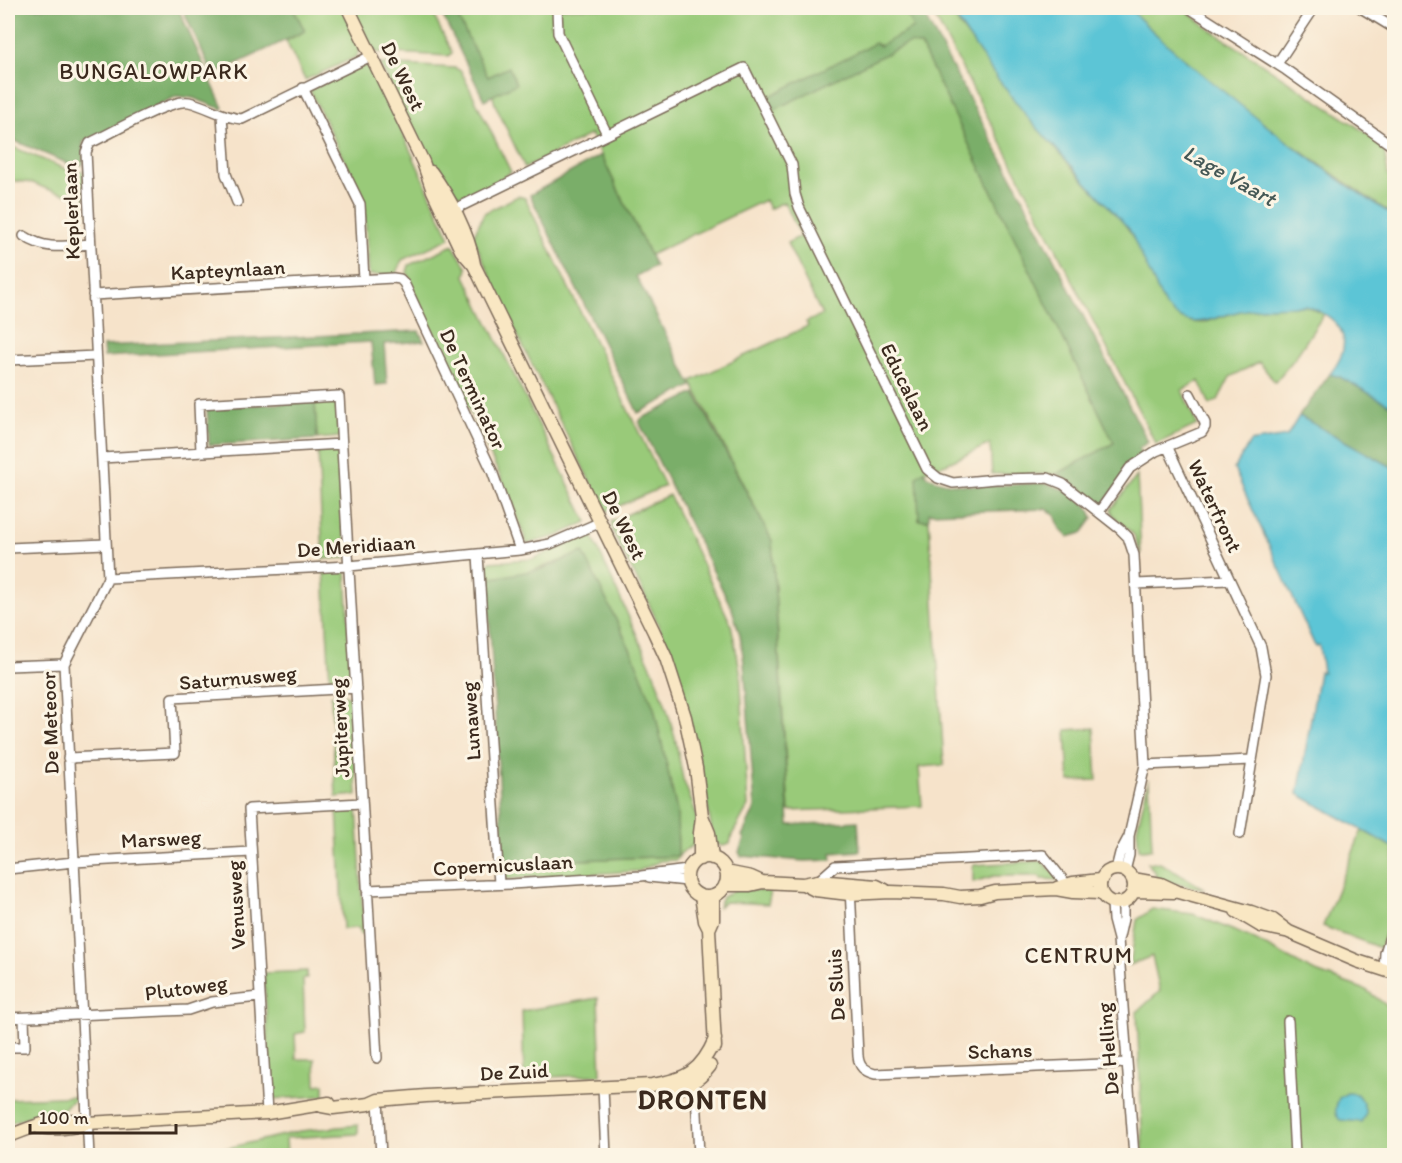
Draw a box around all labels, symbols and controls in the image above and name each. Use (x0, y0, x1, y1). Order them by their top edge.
street label: De West (376, 37, 431, 115)
district label: BUNGALOWPARK (59, 58, 249, 85)
water label: Lage Vaart (1179, 139, 1282, 213)
street label: Keplerlaan (56, 162, 85, 260)
street label: Kapteynlaan (170, 254, 286, 285)
street label: De Terminator (435, 325, 512, 453)
street label: Educalaan (876, 339, 939, 435)
street label: Waterfront (1183, 455, 1248, 556)
street label: De West (597, 486, 652, 564)
street label: De Meridiaan (296, 529, 416, 562)
street label: Saturnusweg (178, 660, 298, 695)
street label: De Meteoor (35, 671, 64, 775)
street label: Jupiterweg (324, 677, 355, 778)
street label: Lunaweg (455, 680, 486, 762)
street label: Marsweg (120, 824, 202, 853)
street label: Copernicuslaan (432, 848, 574, 881)
street label: Venusweg (221, 860, 250, 950)
district label: CENTRUM (1024, 942, 1134, 969)
street label: De Sluis (821, 948, 850, 1022)
street label: Plutoweg (143, 969, 229, 1006)
street label: De Helling (1091, 1001, 1124, 1096)
street label: Schans (967, 1037, 1033, 1064)
street label: De Zuid (479, 1057, 549, 1086)
district label: DRONTEN (638, 1083, 768, 1116)
scale bar (30, 1097, 176, 1135)
text: 100 m (39, 1107, 89, 1129)

